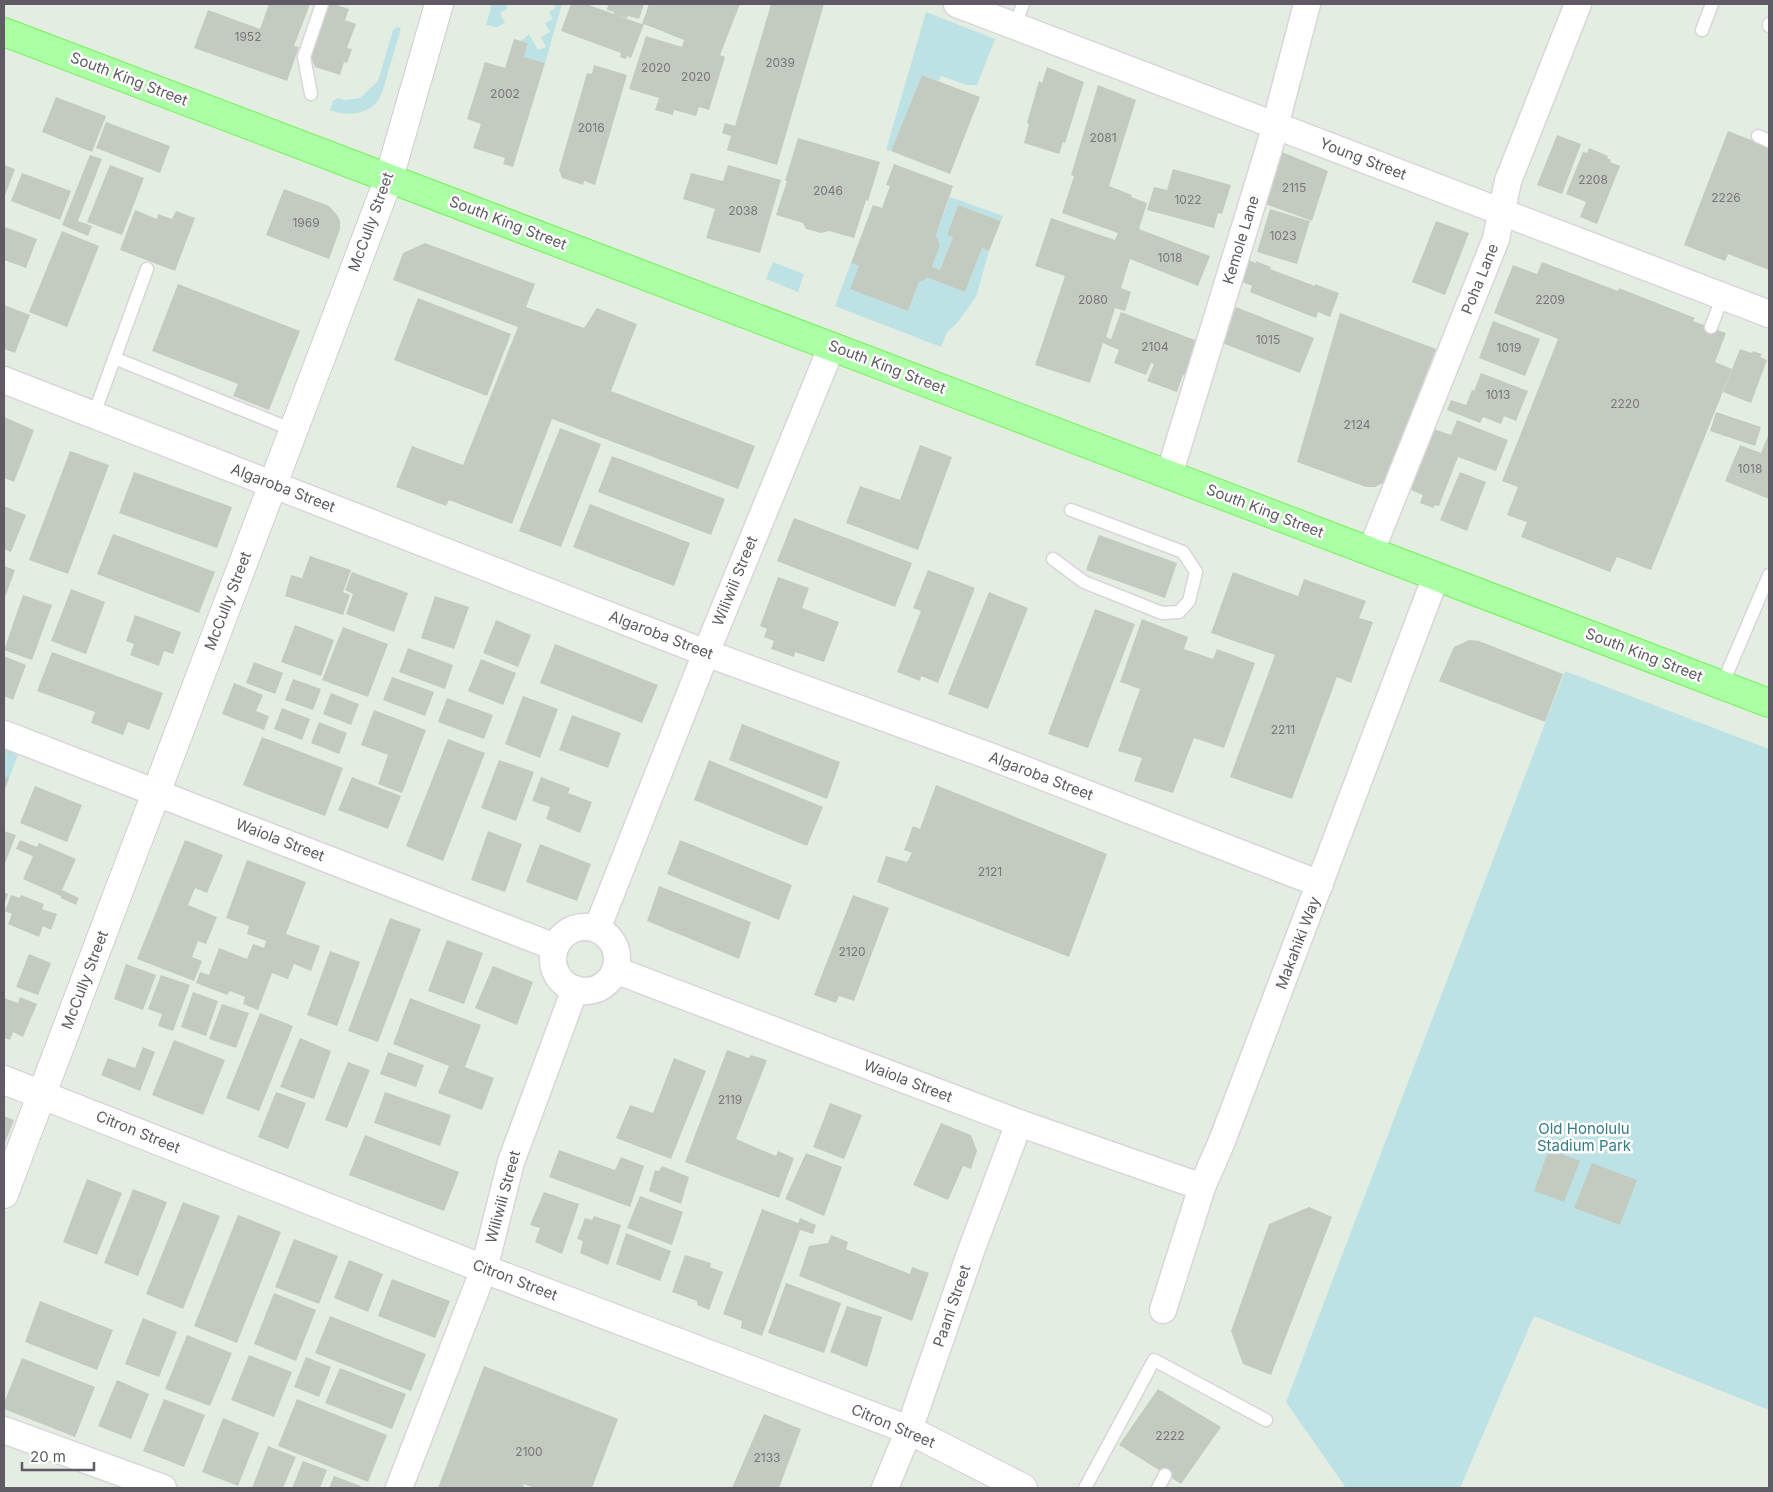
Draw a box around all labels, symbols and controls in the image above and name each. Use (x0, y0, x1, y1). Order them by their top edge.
house number: 1952 (235, 29, 261, 44)
street label: South King Street (68, 47, 191, 110)
house number: 2039 (765, 55, 795, 70)
house number: 2020 (641, 60, 671, 75)
house number: 2020 (681, 69, 711, 84)
house number: 2002 (490, 86, 520, 101)
house number: 2016 (577, 120, 605, 135)
house number: 2081 (1089, 130, 1117, 145)
street label: Young Street (1317, 133, 1409, 184)
street label: McCully Street (344, 170, 397, 274)
house number: 2208 (1578, 172, 1608, 187)
house number: 2115 (1282, 180, 1306, 195)
house number: 2046 (813, 183, 843, 198)
house number: 2226 (1711, 190, 1741, 205)
street label: South King Street (447, 191, 570, 254)
house number: 1022 (1174, 192, 1202, 207)
street label: Kemole Lane (1218, 193, 1263, 286)
house number: 2038 (728, 203, 758, 218)
house number: 1969 (292, 215, 320, 230)
house number: 1023 (1269, 228, 1297, 243)
street label: Poha Lane (1457, 241, 1502, 317)
house number: 1018 (1158, 250, 1182, 265)
house number: 2080 (1078, 292, 1108, 307)
house number: 2209 (1535, 292, 1565, 307)
house number: 1015 (1256, 332, 1280, 347)
street label: South King Street (826, 335, 949, 398)
house number: 2104 (1141, 339, 1169, 354)
house number: 1019 (1497, 340, 1521, 355)
house number: 1013 (1486, 387, 1510, 402)
house number: 2220 (1610, 396, 1640, 411)
house number: 2124 (1343, 417, 1371, 432)
street label: Algaroba Street (228, 459, 338, 516)
house number: 1018 (1738, 461, 1762, 476)
street label: South King Street (1204, 479, 1327, 542)
street label: Wiliwili Street (708, 533, 761, 629)
street label: McCully Street (200, 549, 255, 653)
street label: Algaroba Street (606, 606, 716, 663)
street label: South King Street (1583, 623, 1706, 686)
house number: 2211 (1271, 722, 1295, 737)
street label: Algaroba Street (986, 747, 1096, 804)
street label: Waiola Street (233, 814, 327, 865)
house number: 2121 (978, 864, 1002, 879)
street label: Makahiki Way (1271, 893, 1324, 992)
street label: McCully Street (57, 928, 112, 1032)
house number: 2120 (838, 944, 866, 959)
street label: Waiola Street (861, 1055, 955, 1106)
house number: 2119 (718, 1092, 742, 1107)
street label: Citron Street (93, 1106, 183, 1157)
park label: Old Honolulu Stadium Park (1537, 1119, 1632, 1155)
street label: Wiliwili Street (481, 1148, 524, 1245)
street label: Citron Street (470, 1255, 560, 1304)
street label: Paani Street (929, 1262, 974, 1349)
street label: Citron Street (848, 1399, 938, 1452)
house number: 2222 (1155, 1428, 1185, 1443)
scale bar (22, 1440, 95, 1472)
house number: 2100 (515, 1444, 543, 1459)
text: 20 m (30, 1447, 66, 1466)
house number: 2133 (753, 1450, 781, 1465)

